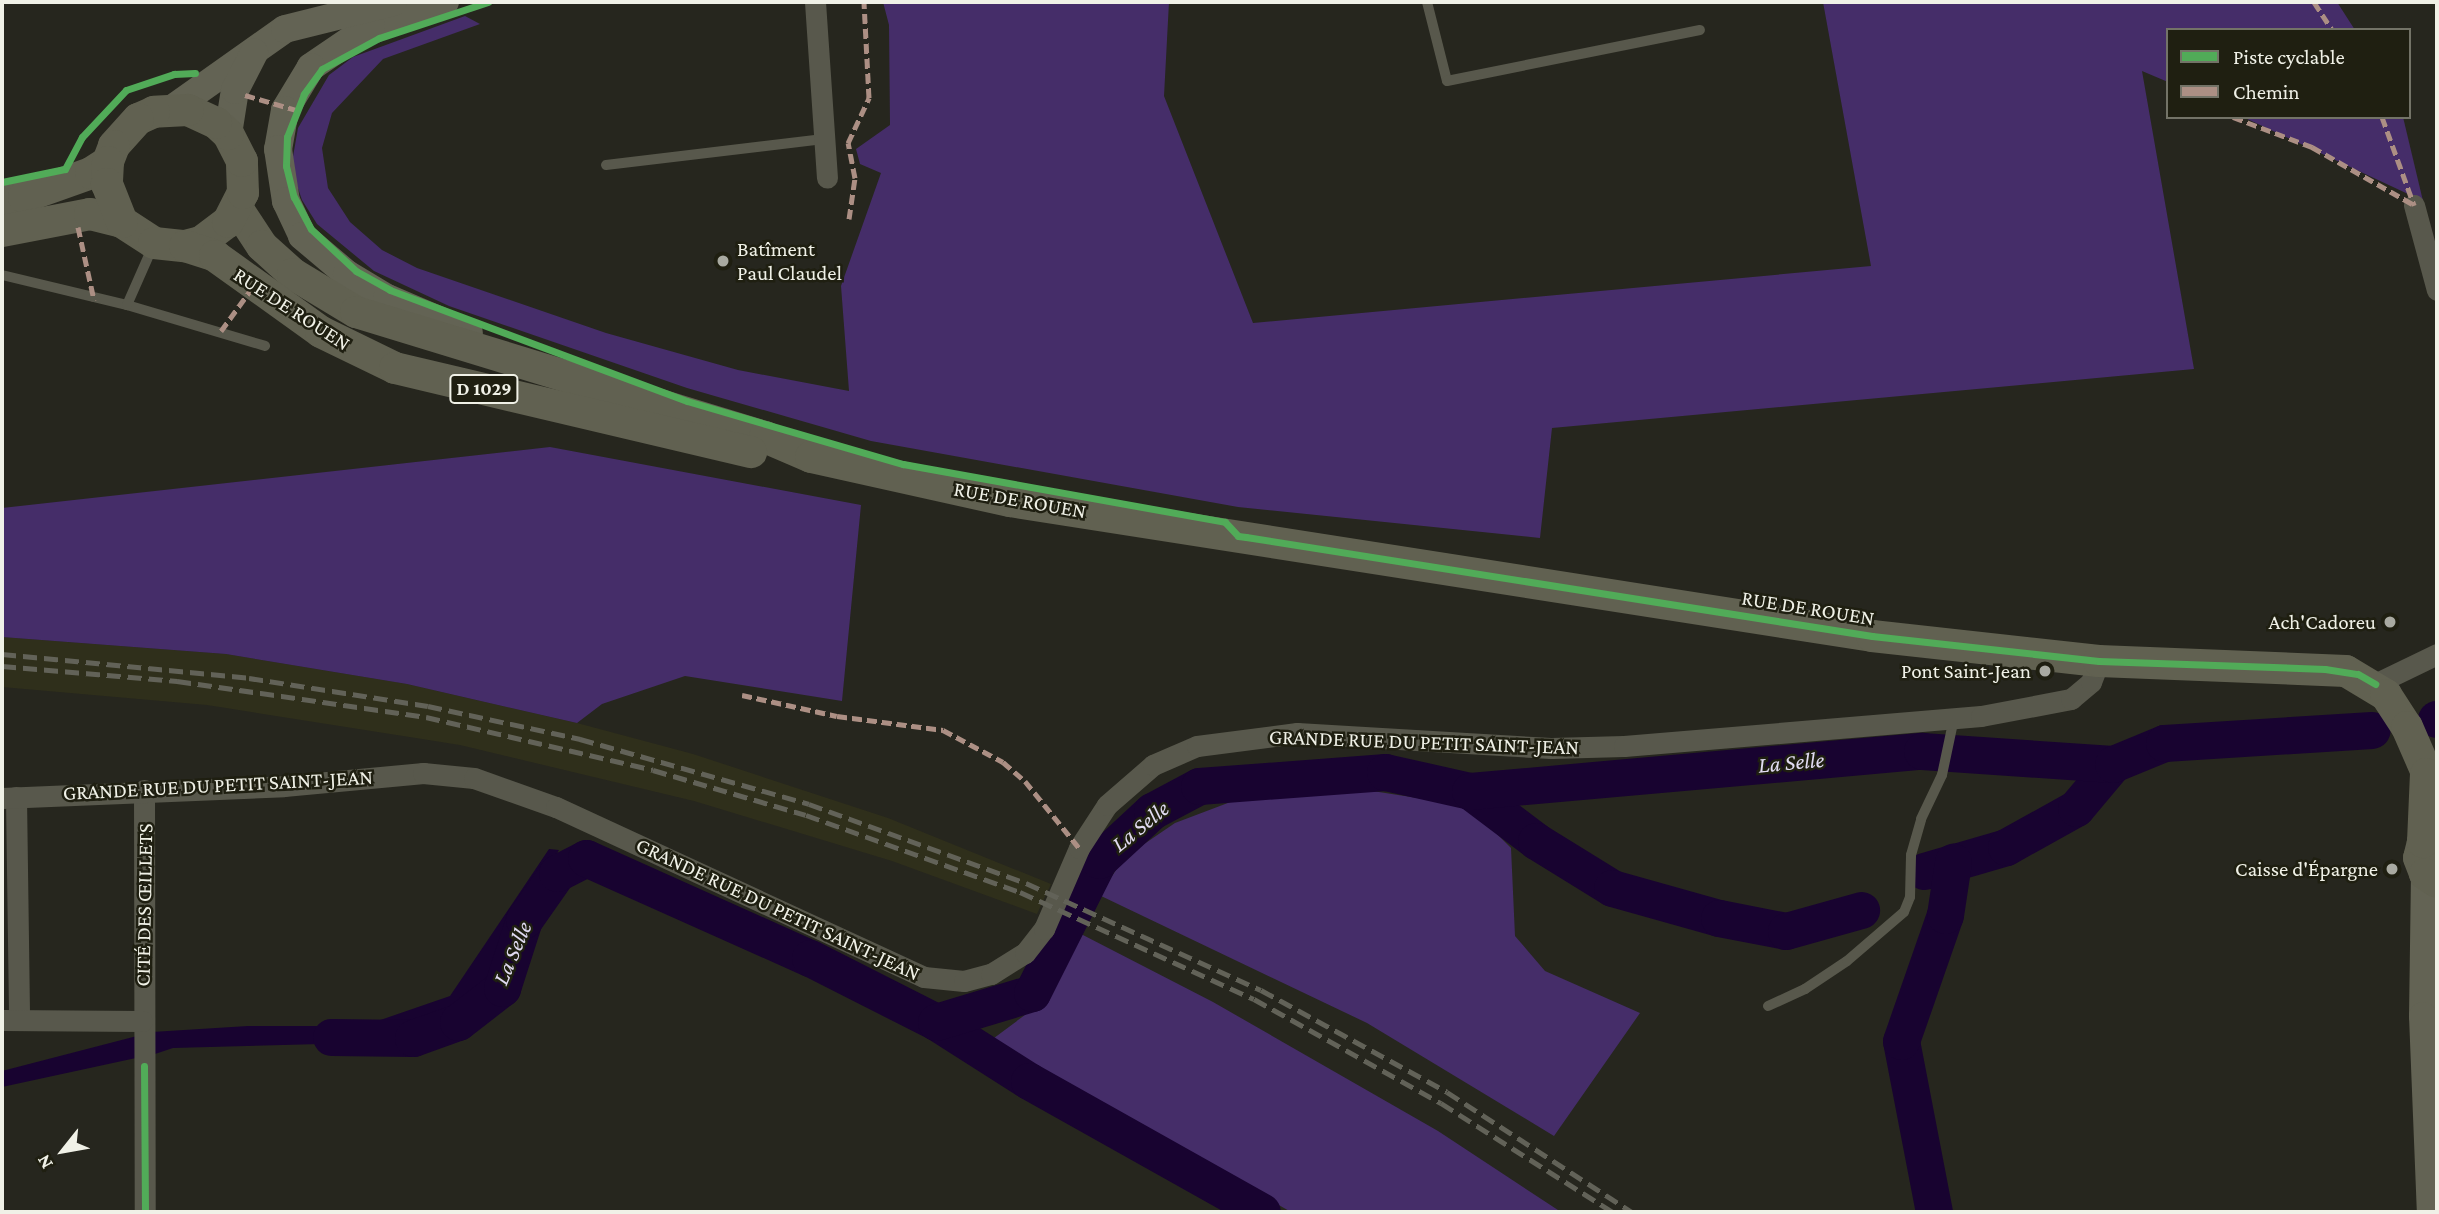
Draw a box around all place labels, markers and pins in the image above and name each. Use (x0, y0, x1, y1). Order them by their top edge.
place label: Batîment Paul Claudel (737, 236, 842, 286)
marker: Batîment Paul Claudel (715, 253, 731, 269)
place label: Ach'Cadoreu (2269, 609, 2376, 635)
marker: Ach'Cadoreu (2382, 614, 2398, 630)
place label: Pont Saint-Jean (1901, 658, 2031, 684)
marker: Pont Saint-Jean (2037, 663, 2053, 679)
place label: Caisse d'Épargne (2235, 856, 2378, 882)
marker: Caisse d'Épargne (2384, 861, 2400, 877)

